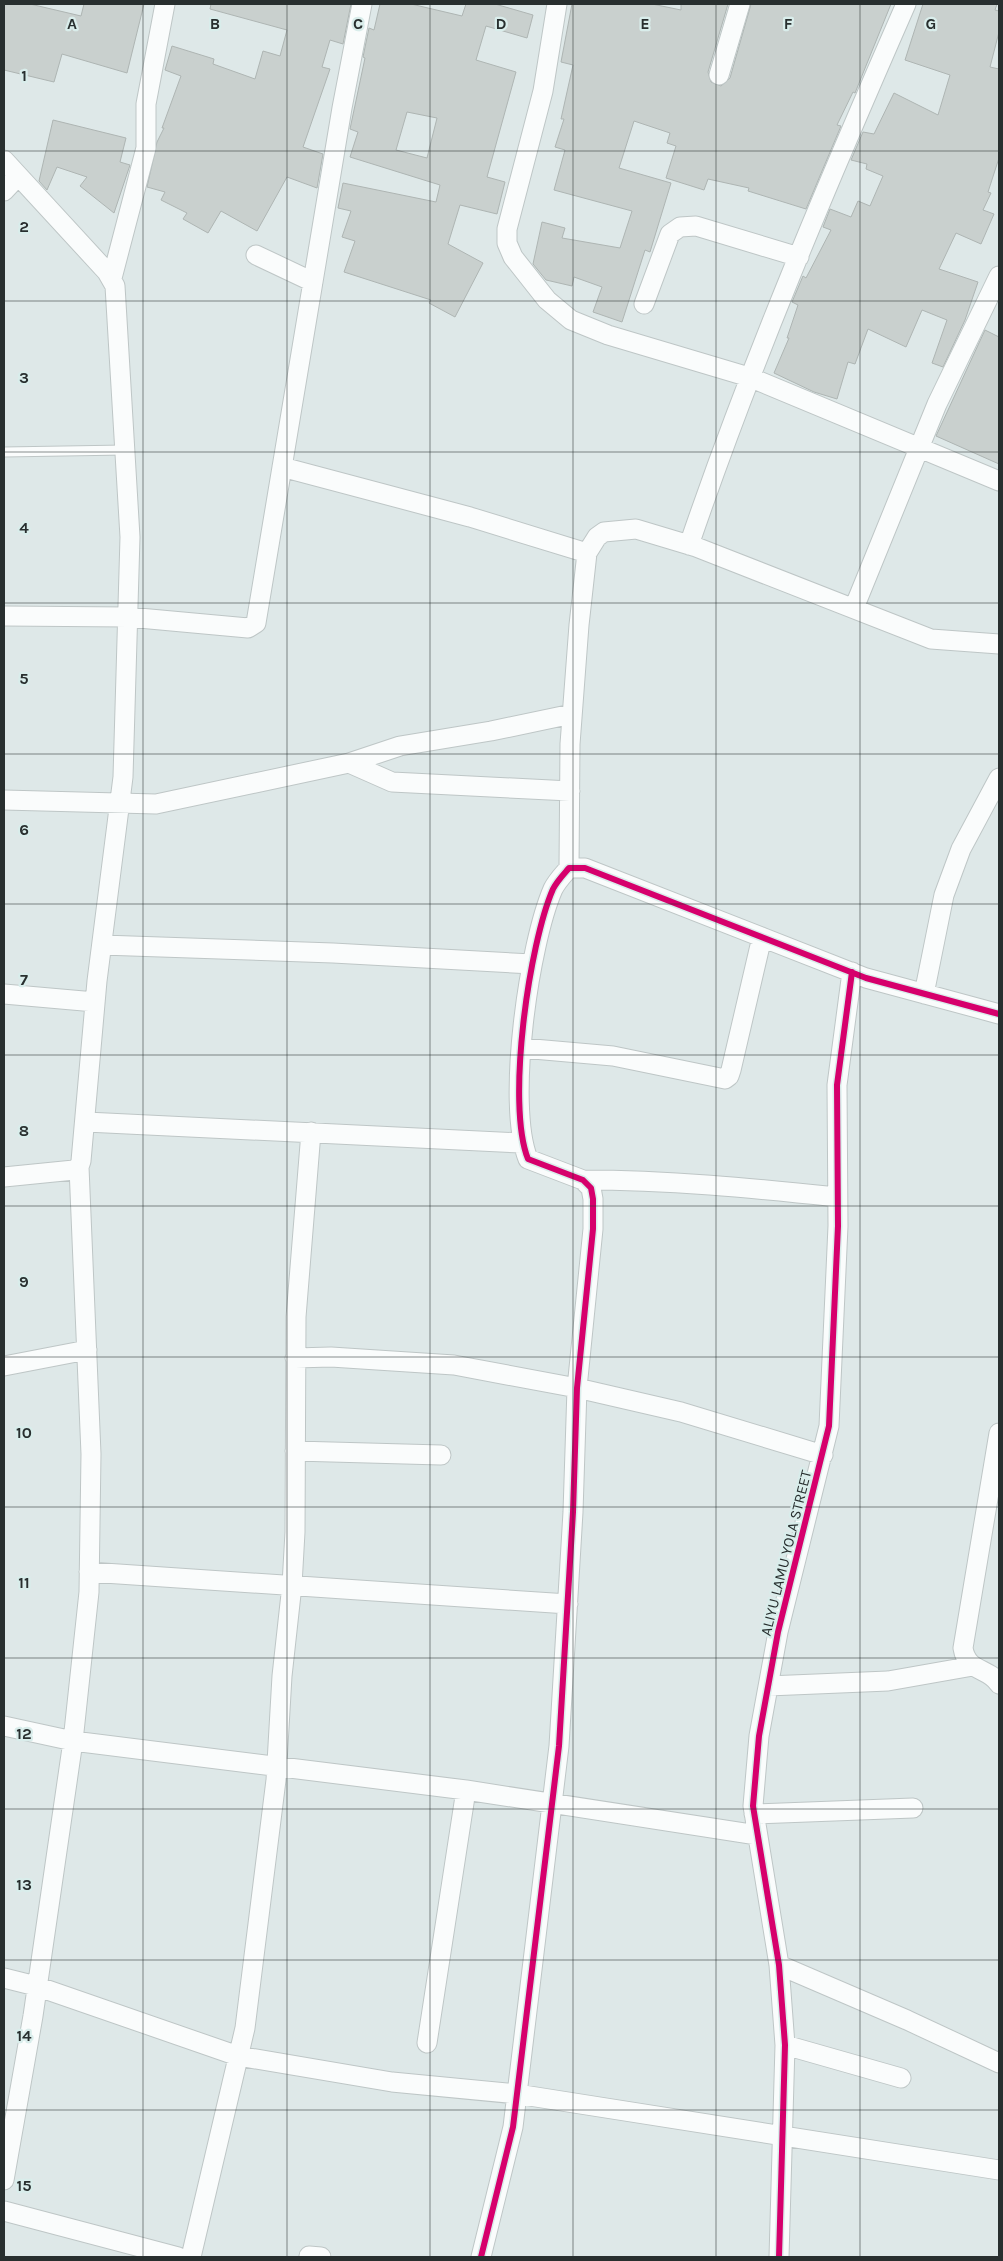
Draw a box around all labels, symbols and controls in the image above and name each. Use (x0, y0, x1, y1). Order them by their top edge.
text: A (67, 14, 77, 33)
text: B (210, 14, 220, 33)
text: C (353, 14, 363, 33)
text: D (496, 14, 507, 33)
text: E (640, 14, 650, 33)
text: F (784, 14, 793, 33)
text: G (926, 14, 936, 33)
text: 1 (21, 66, 27, 85)
text: 2 (19, 217, 29, 236)
text: 3 (19, 368, 29, 387)
text: 4 (19, 518, 29, 537)
text: 5 (19, 669, 29, 688)
text: 6 (19, 820, 29, 839)
text: 7 (20, 970, 28, 989)
text: 8 (19, 1121, 29, 1140)
text: 9 (19, 1272, 29, 1291)
text: 10 (16, 1423, 32, 1442)
street label: ALIYU LAMU YOLA STREET (757, 1468, 815, 1638)
text: 11 (18, 1573, 30, 1592)
text: 12 (16, 1724, 32, 1743)
text: 13 (16, 1875, 32, 1894)
text: 14 (16, 2026, 32, 2045)
text: 15 (16, 2176, 32, 2195)

